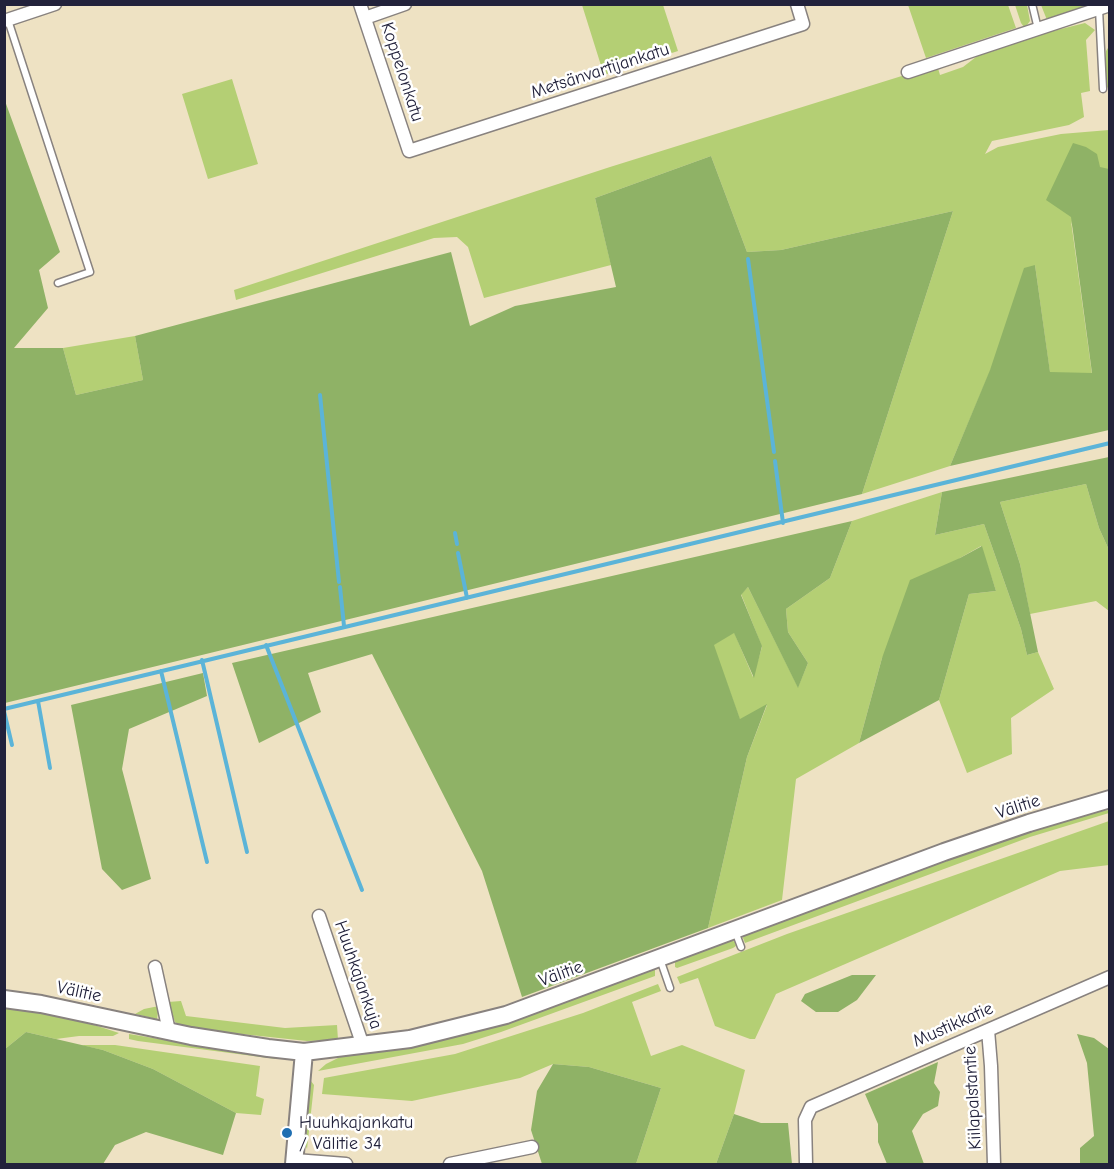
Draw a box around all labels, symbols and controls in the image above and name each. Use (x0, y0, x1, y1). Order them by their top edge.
street label: Koppelonkatu (376, 20, 428, 124)
street label: Metsänvartijankatu (528, 38, 672, 104)
street label: Välitie (993, 790, 1043, 824)
street label: Huuhkajankuja (329, 918, 387, 1032)
street label: Välitie (536, 956, 586, 992)
street label: Välitie (55, 977, 103, 1007)
street label: Mustikkatie (910, 998, 996, 1052)
street label: Kiilapalstantie (959, 1046, 987, 1150)
place label: Huuhkajankatu / Välitie 34 (299, 1112, 413, 1154)
marker: Huuhkajankatu / Välitie 34 (280, 1126, 294, 1140)

